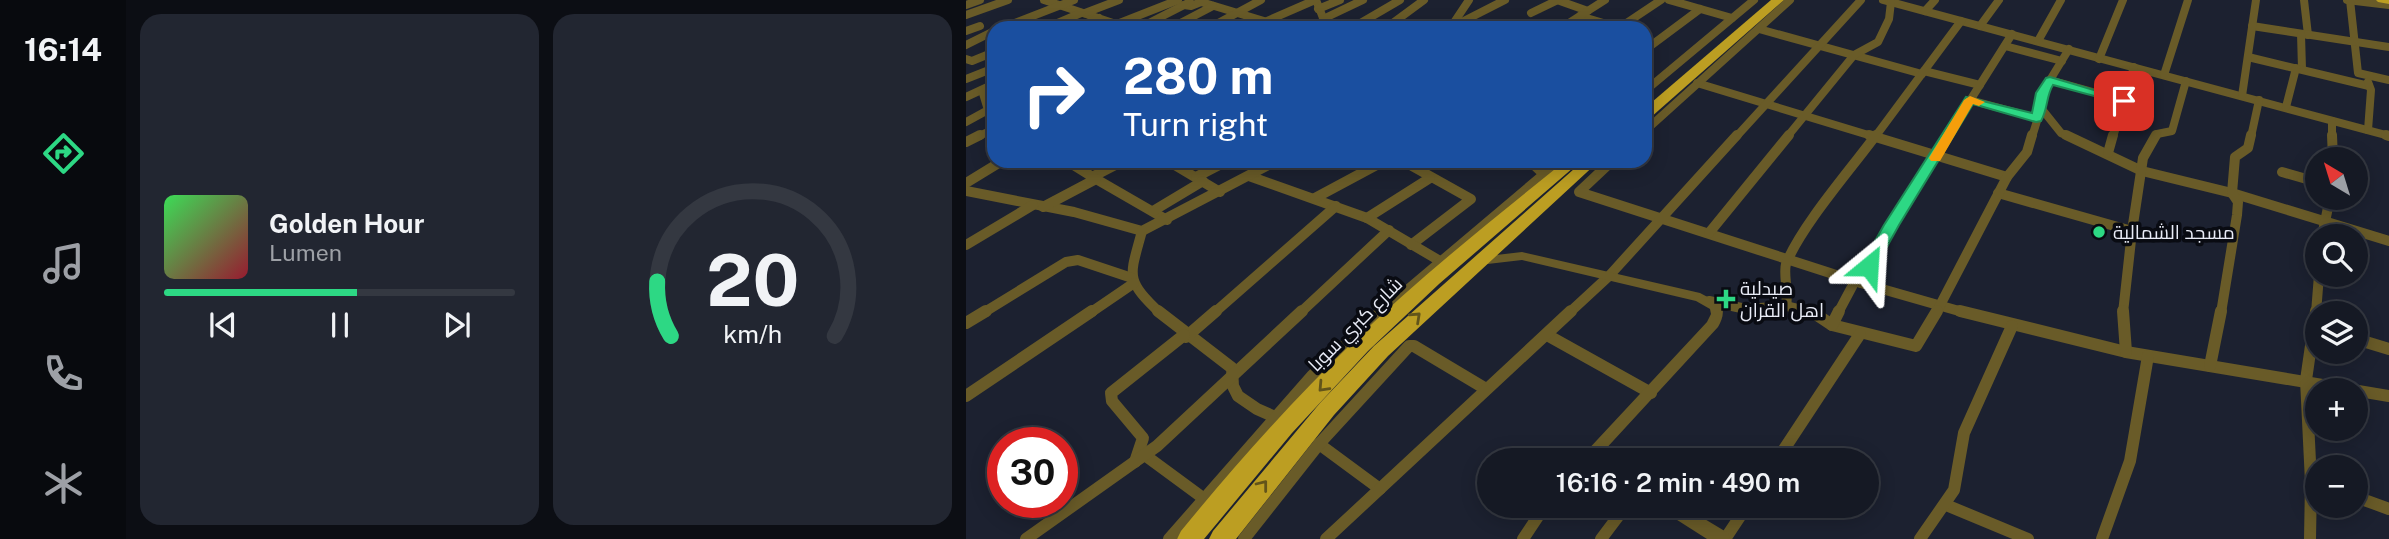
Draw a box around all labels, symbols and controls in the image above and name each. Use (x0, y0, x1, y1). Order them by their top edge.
text: 16:14 (24, 31, 102, 68)
text: 280 m (1123, 47, 1273, 105)
icon: right (1008, 49, 1099, 140)
pin (2094, 71, 2154, 131)
icon: arrive (2105, 82, 2143, 120)
text: Turn right (1123, 106, 1268, 143)
icon: directions (39, 129, 88, 178)
north arrow (2305, 147, 2368, 210)
map controls (2305, 147, 2368, 518)
text: Golden Hour (269, 208, 424, 239)
place label: مسجد الشمالية (2113, 221, 2235, 243)
marker: مسجد الشمالية (2091, 224, 2107, 240)
button: search (2305, 224, 2368, 287)
position arrow (1832, 229, 1906, 303)
text: 20 (706, 237, 799, 322)
icon: music (39, 239, 88, 288)
text: Lumen (269, 239, 342, 266)
street label: شارع كبري سوبا (1304, 273, 1409, 378)
place label: صيدلية اهل القران (1740, 277, 1824, 322)
marker: صيدلية اهل القران (1718, 291, 1734, 307)
button: layers (2305, 301, 2368, 364)
icon: previous (204, 306, 242, 344)
icon: pause (321, 306, 359, 344)
icon: next (438, 306, 476, 344)
one-way arrow (1408, 313, 1421, 325)
text: km/h (723, 318, 782, 348)
icon: phone (39, 349, 88, 398)
button: + (2305, 378, 2368, 441)
one-way arrow (1319, 379, 1332, 392)
speed limit sign: 30 (987, 427, 1078, 518)
button: − (2305, 455, 2368, 518)
icon: climate (39, 459, 88, 508)
text: 16:16 · 2 min · 490 m (1556, 467, 1800, 498)
one-way arrow (1255, 480, 1267, 493)

